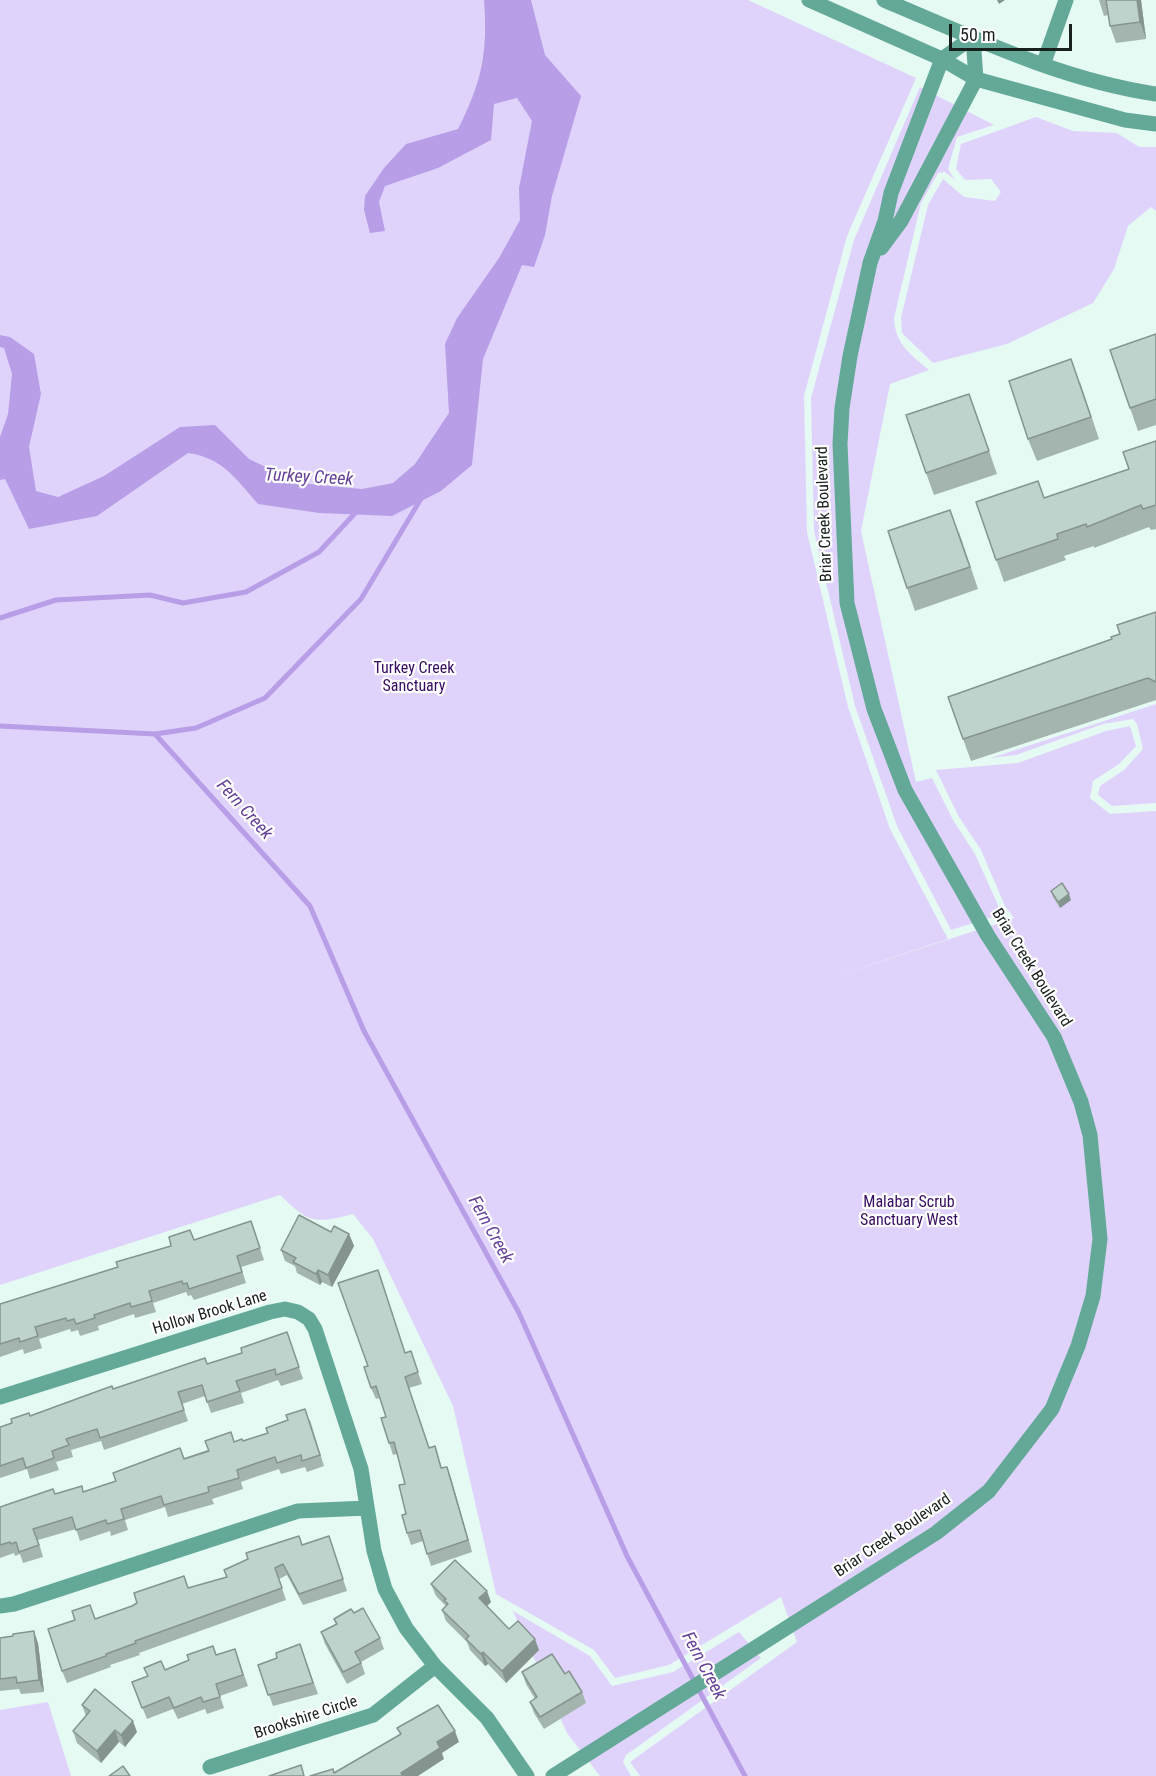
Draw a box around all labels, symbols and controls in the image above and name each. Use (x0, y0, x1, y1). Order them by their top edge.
scale bar (952, 12, 1075, 50)
text: 50 m (960, 24, 995, 45)
street label: Briar Creek Boulevard (813, 446, 837, 582)
water label: Turkey Creek (264, 465, 354, 491)
park label: Turkey Creek Sanctuary (374, 659, 454, 697)
water label: Fern Creek (211, 775, 277, 845)
street label: Briar Creek Boulevard (987, 905, 1075, 1031)
water label: Fern Creek (463, 1193, 517, 1267)
park label: Malabar Scrub Sanctuary West (860, 1193, 958, 1231)
street label: Hollow Brook Lane (151, 1287, 269, 1339)
street label: Briar Creek Boulevard (831, 1490, 955, 1582)
water label: Fern Creek (676, 1628, 730, 1704)
street label: Brookshire Circle (252, 1692, 360, 1744)

